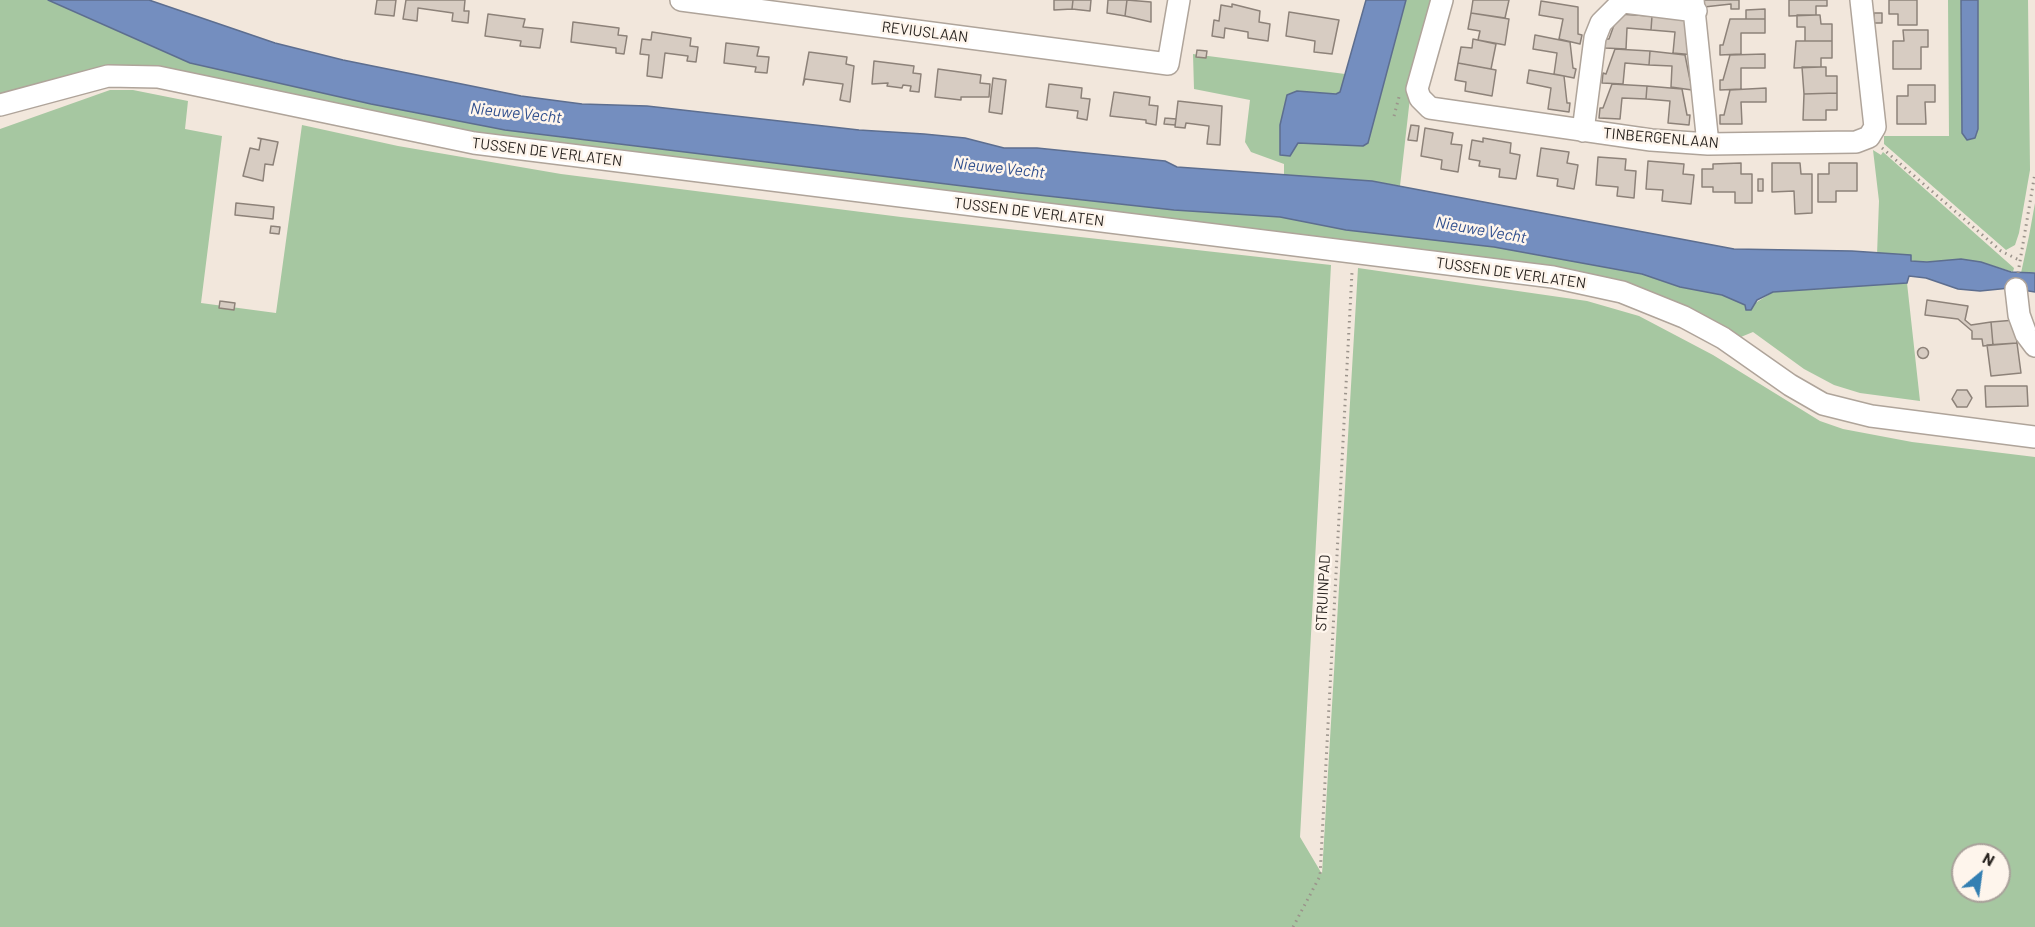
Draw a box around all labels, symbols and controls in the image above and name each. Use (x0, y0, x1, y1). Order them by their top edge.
street label: REVIUSLAAN (881, 18, 969, 46)
water label: Nieuwe Vecht (469, 99, 563, 127)
street label: TINBERGENLAAN (1602, 124, 1720, 152)
street label: TUSSEN DE VERLATEN (471, 134, 623, 170)
water label: Nieuwe Vecht (952, 154, 1046, 182)
street label: TUSSEN DE VERLATEN (953, 194, 1105, 230)
water label: Nieuwe Vecht (1434, 213, 1528, 247)
street label: TUSSEN DE VERLATEN (1435, 254, 1587, 292)
street label: STRUINPAD (1312, 554, 1334, 632)
north arrow (1951, 843, 2011, 903)
text: N (1980, 848, 1998, 869)

